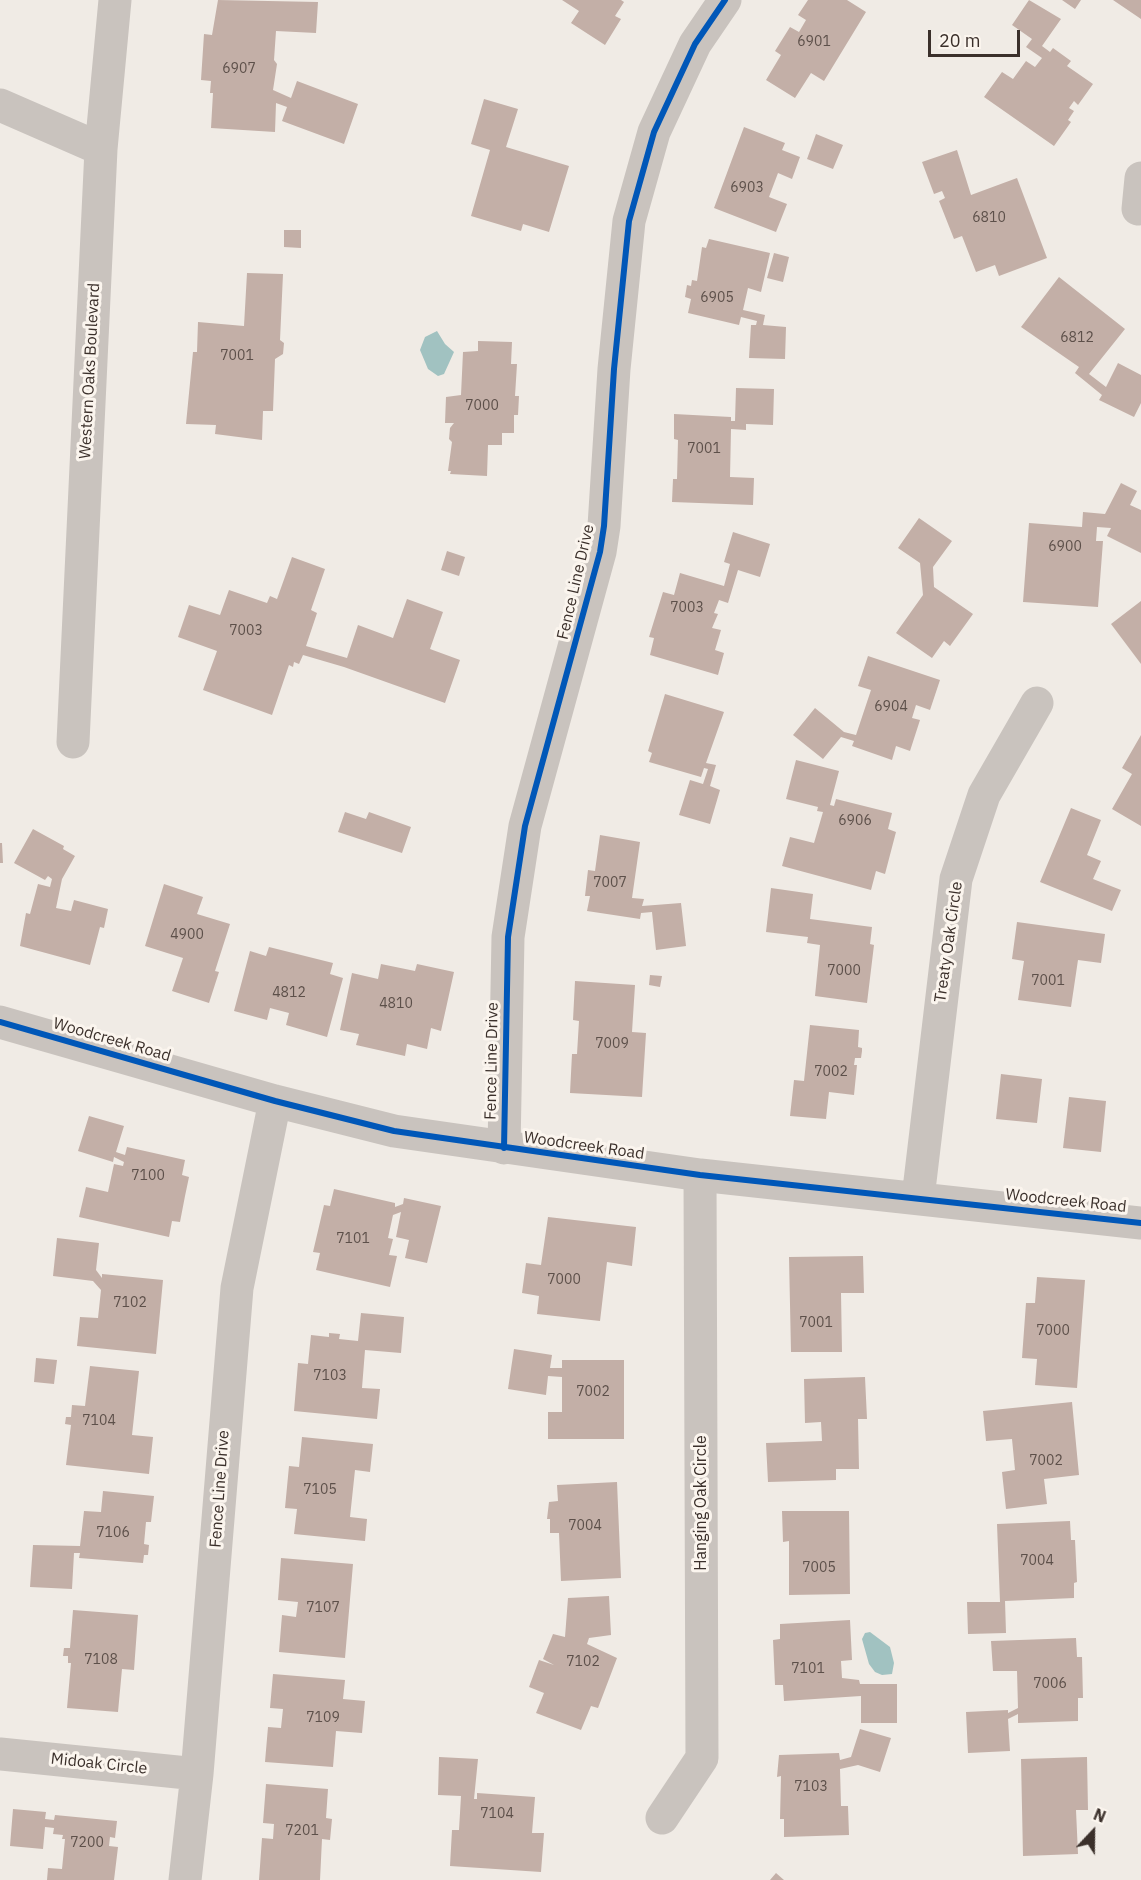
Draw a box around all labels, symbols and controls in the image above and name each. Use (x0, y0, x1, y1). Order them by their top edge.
scale bar (931, 18, 1022, 56)
text: 20 m (939, 29, 981, 52)
house number: 6901 (797, 34, 831, 50)
house number: 6907 (222, 61, 256, 77)
house number: 6903 (730, 180, 764, 196)
house number: 6810 (972, 210, 1006, 226)
street label: Western Oaks Boulevard (76, 283, 104, 459)
house number: 6905 (700, 290, 734, 306)
house number: 6812 (1060, 330, 1094, 346)
house number: 7001 (220, 348, 254, 364)
house number: 7000 (465, 398, 499, 414)
house number: 7001 (687, 441, 721, 457)
street label: Fence Line Drive (553, 522, 599, 642)
house number: 6900 (1048, 539, 1082, 555)
house number: 7003 (670, 600, 704, 616)
house number: 7003 (229, 623, 263, 639)
house number: 6904 (874, 699, 908, 715)
house number: 6906 (838, 813, 872, 829)
house number: 7007 (593, 875, 627, 891)
street label: Treaty Oak Circle (931, 880, 967, 1004)
house number: 4900 (170, 927, 204, 943)
house number: 7000 (827, 963, 861, 979)
house number: 7001 (1031, 973, 1065, 989)
house number: 4812 (272, 985, 306, 1001)
house number: 4810 (379, 996, 413, 1012)
street label: Fence Line Drive (481, 1002, 503, 1120)
street label: Woodcreek Road (51, 1014, 173, 1066)
house number: 7009 (595, 1036, 629, 1052)
house number: 7002 (814, 1064, 848, 1080)
street label: Woodcreek Road (522, 1128, 646, 1164)
house number: 7100 (131, 1168, 165, 1184)
street label: Woodcreek Road (1005, 1185, 1127, 1217)
house number: 7101 (336, 1231, 370, 1247)
house number: 7000 (547, 1272, 581, 1288)
house number: 7102 (113, 1295, 147, 1311)
house number: 7001 (799, 1315, 833, 1331)
house number: 7000 (1036, 1323, 1070, 1339)
house number: 7103 (313, 1368, 347, 1384)
house number: 7002 (576, 1384, 610, 1400)
house number: 7104 (82, 1413, 116, 1429)
street label: Fence Line Drive (206, 1430, 234, 1548)
street label: Hanging Oak Circle (691, 1435, 711, 1571)
house number: 7002 (1029, 1453, 1063, 1469)
house number: 7105 (303, 1482, 337, 1498)
house number: 7004 (568, 1518, 602, 1534)
house number: 7106 (96, 1525, 130, 1541)
house number: 7004 (1020, 1553, 1054, 1569)
house number: 7005 (802, 1560, 836, 1576)
house number: 7107 (306, 1600, 340, 1616)
house number: 7108 (84, 1652, 118, 1668)
house number: 7102 (566, 1654, 600, 1670)
house number: 7101 (791, 1661, 825, 1677)
house number: 7006 (1033, 1676, 1067, 1692)
house number: 7109 (306, 1710, 340, 1726)
street label: Midoak Circle (50, 1749, 148, 1779)
house number: 7103 (794, 1779, 828, 1795)
north arrow (1063, 1802, 1123, 1862)
text: N (1091, 1804, 1109, 1827)
house number: 7104 (480, 1806, 514, 1822)
house number: 7201 (285, 1823, 319, 1839)
house number: 7200 (70, 1835, 104, 1851)

